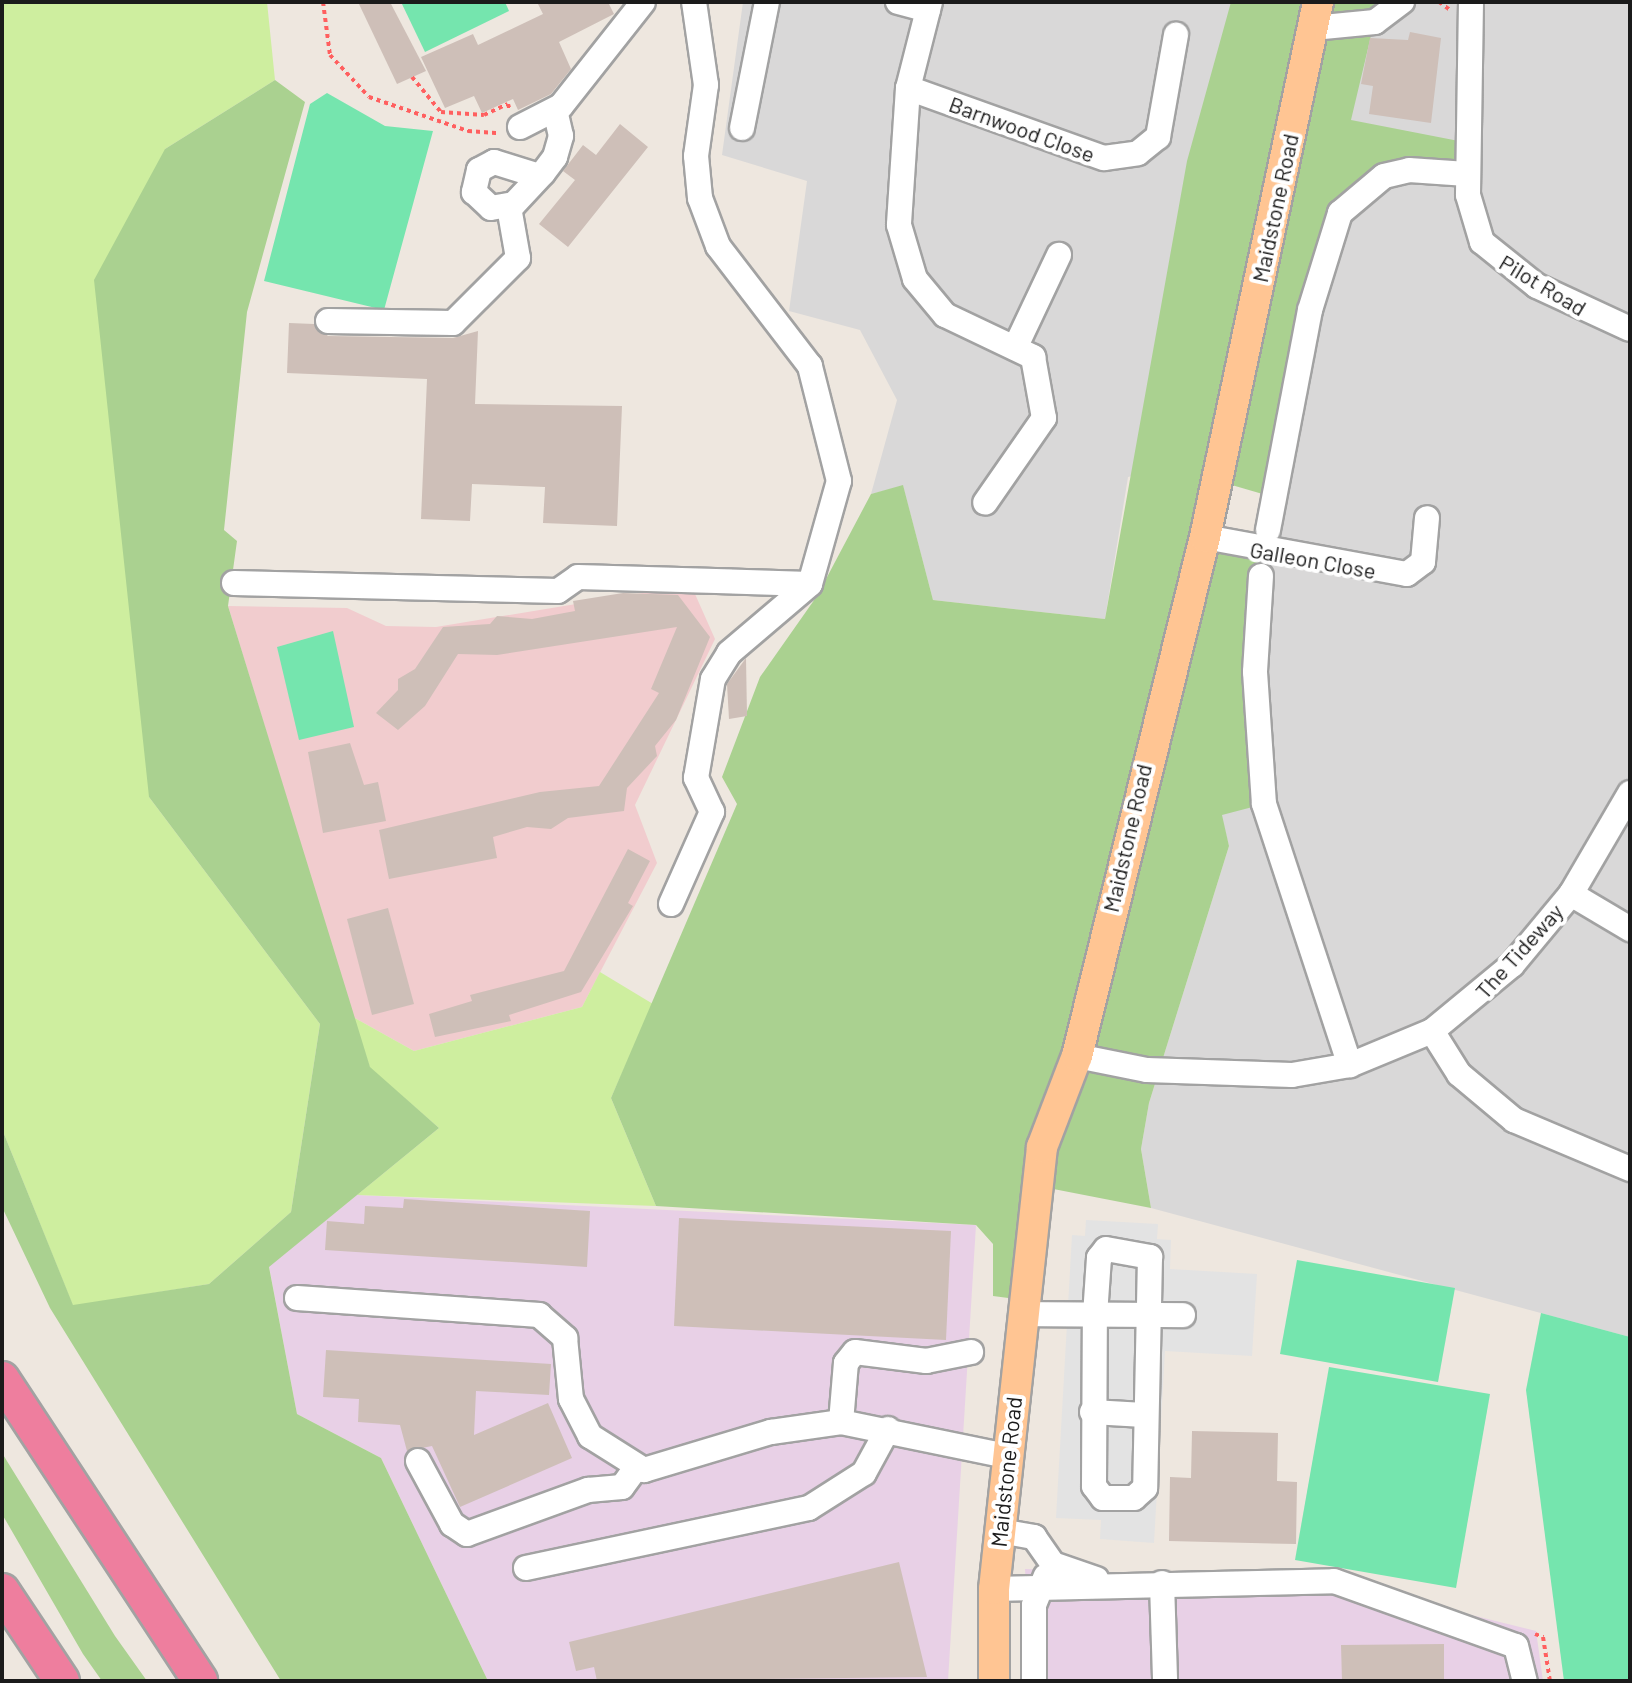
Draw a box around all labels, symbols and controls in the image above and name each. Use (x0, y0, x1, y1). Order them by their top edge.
street label: Barnwood Close (946, 90, 1098, 168)
street label: Maidstone Road (1246, 131, 1304, 285)
street label: Pilot Road (1495, 249, 1591, 321)
street label: Galleon Close (1248, 536, 1378, 584)
street label: Maidstone Road (1097, 761, 1157, 915)
street label: The Tideway (1470, 898, 1568, 1004)
street label: Maidstone Road (985, 1395, 1027, 1549)

